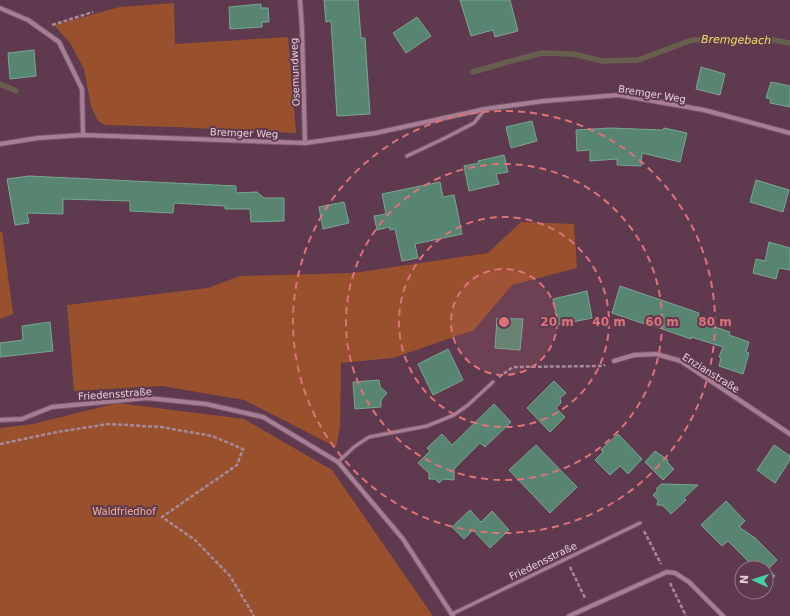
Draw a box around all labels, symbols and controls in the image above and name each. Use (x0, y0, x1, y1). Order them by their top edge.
water label: Bremgebach (701, 33, 771, 47)
street label: Osemundweg (288, 37, 302, 107)
street label: Bremger Weg (617, 83, 687, 105)
street label: Bremger Weg (210, 126, 278, 140)
centre of rings (497, 315, 511, 329)
text: 20 m (540, 315, 574, 329)
text: 40 m (592, 315, 626, 329)
text: 60 m (645, 315, 679, 329)
text: 80 m (698, 315, 732, 329)
street label: Enzianstraße (681, 351, 741, 395)
street label: Friedensstraße (78, 386, 152, 402)
park label: Waldfriedhof (92, 506, 156, 517)
street label: Friedensstraße (507, 540, 579, 582)
north arrow (734, 560, 774, 600)
text: N (738, 575, 751, 584)

